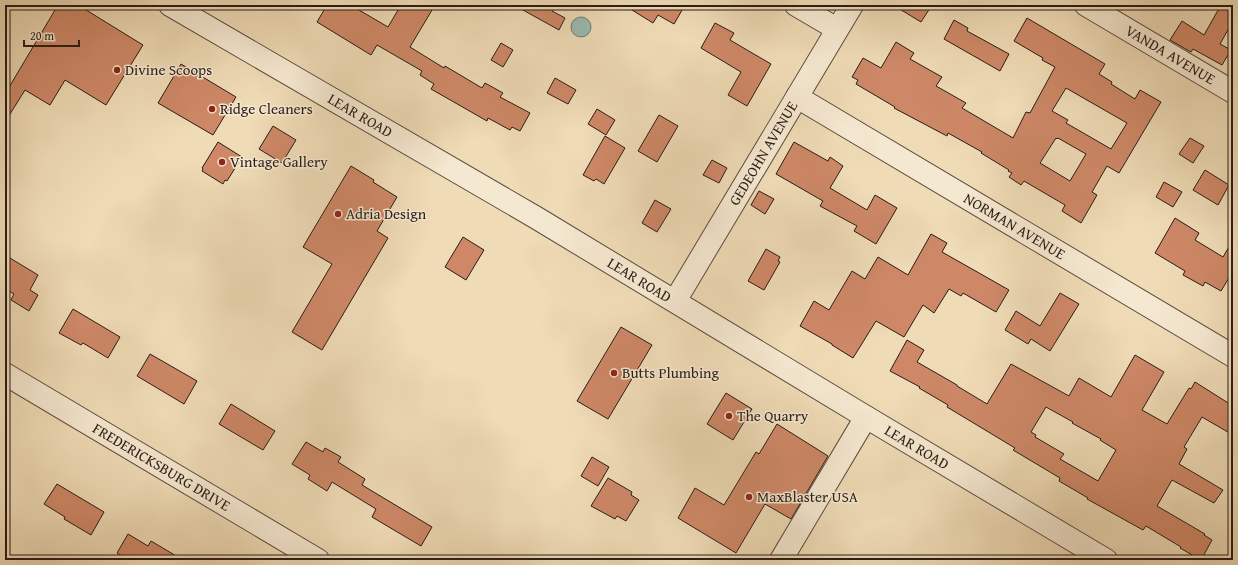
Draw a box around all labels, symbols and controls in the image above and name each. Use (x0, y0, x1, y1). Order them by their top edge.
street label: VANDA AVENUE (1122, 20, 1220, 89)
scale bar (24, 22, 79, 48)
text: 20 m (30, 27, 54, 44)
place label: Divine Scoops (125, 59, 212, 80)
marker: Divine Scoops (112, 65, 122, 75)
street label: LEAR ROAD (324, 88, 397, 142)
street label: GEDEOHN AVENUE (724, 97, 802, 209)
place label: Ridge Cleaners (220, 98, 313, 119)
marker: Ridge Cleaners (207, 104, 217, 114)
place label: Vintage Gallery (230, 151, 328, 172)
marker: Vintage Gallery (217, 157, 227, 167)
street label: NORMAN AVENUE (960, 187, 1070, 264)
place label: Adria Design (346, 203, 427, 224)
marker: Adria Design (333, 209, 343, 219)
street label: LEAR ROAD (604, 252, 676, 307)
place label: Butts Plumbing (622, 362, 720, 383)
marker: Butts Plumbing (609, 368, 619, 378)
place label: The Quarry (737, 405, 809, 426)
marker: The Quarry (724, 411, 734, 421)
street label: FREDERICKSBURG DRIVE (89, 417, 235, 516)
street label: LEAR ROAD (881, 420, 953, 474)
place label: MaxBlaster USA (757, 486, 858, 507)
marker: MaxBlaster USA (744, 492, 754, 502)

